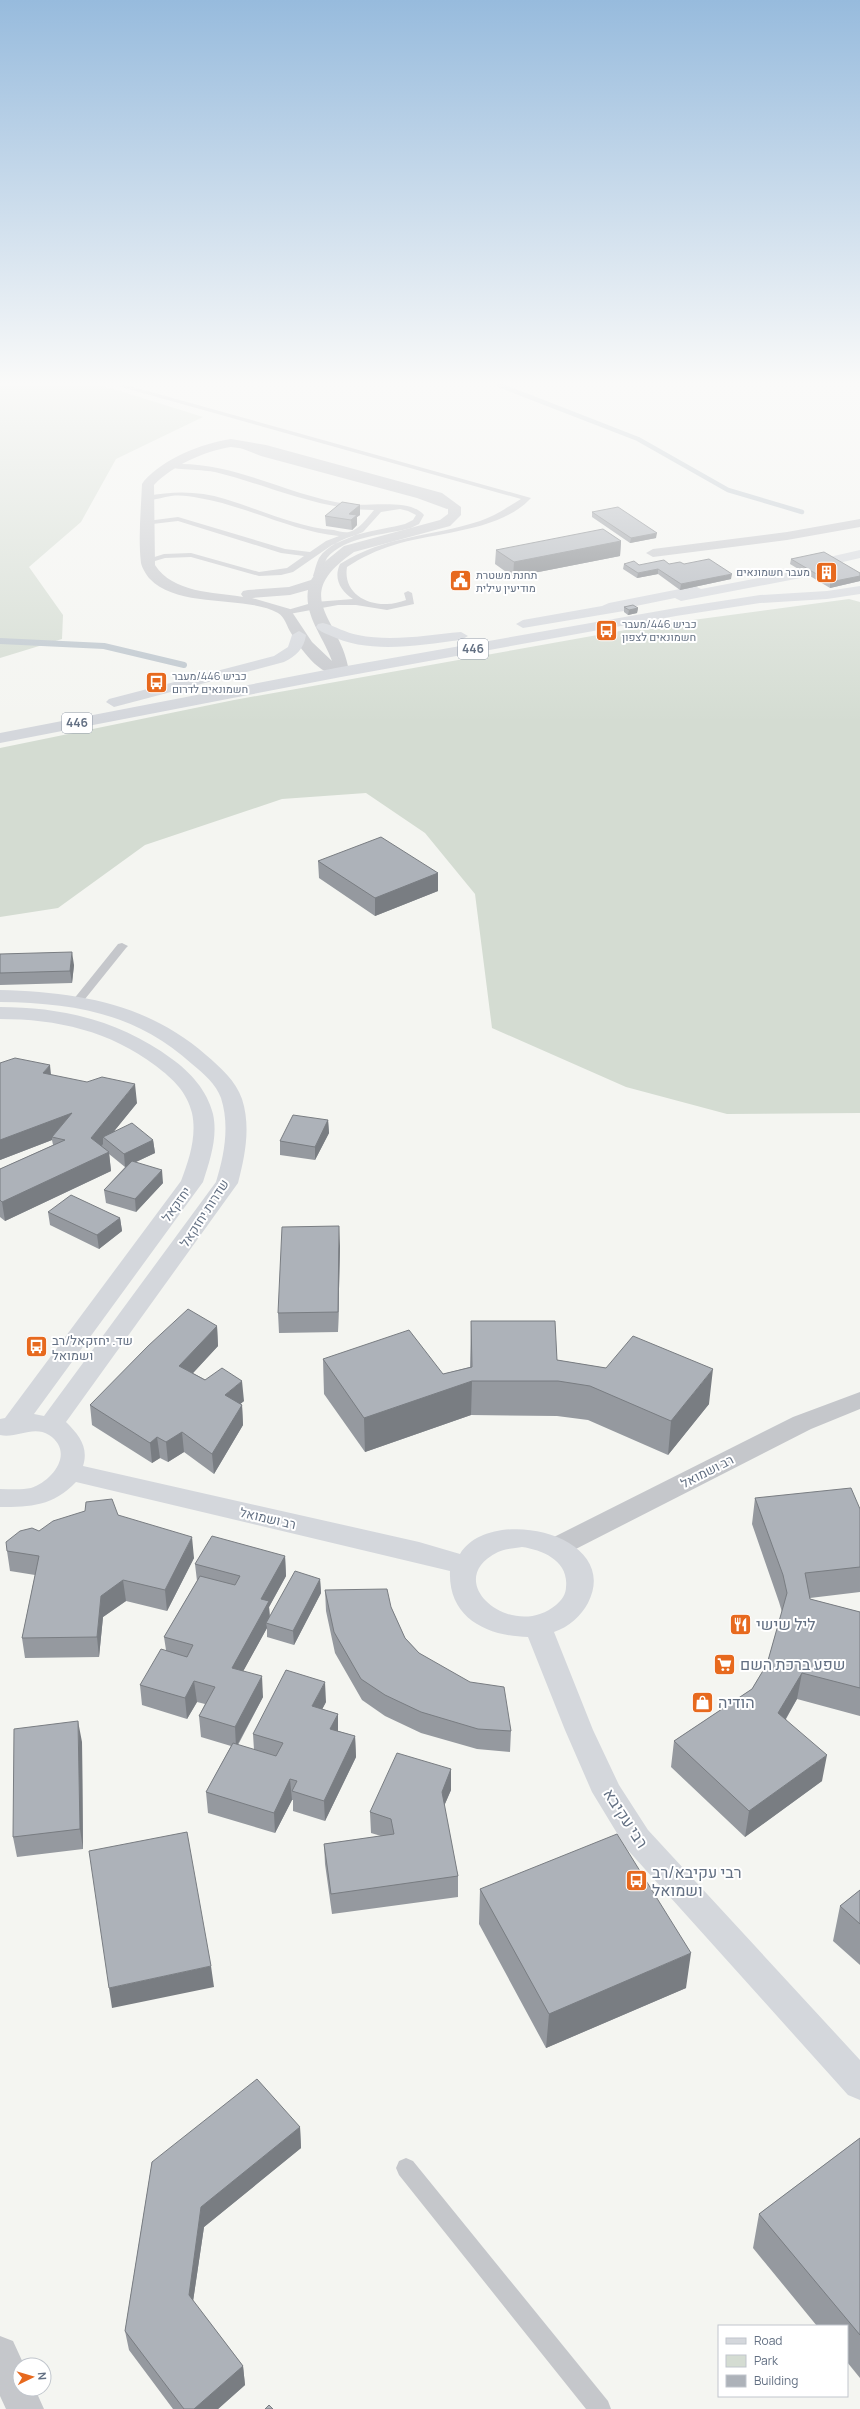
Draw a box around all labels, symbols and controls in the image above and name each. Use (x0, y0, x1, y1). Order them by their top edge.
building icon: מעבר חשמונאים (813, 559, 839, 585)
place label: מעבר חשמונאים (736, 564, 810, 579)
place label: תחנת משטרת מודיעין עילית (476, 567, 537, 595)
public building icon: תחנת משטרת מודיעין עילית (448, 568, 474, 594)
place label: כביש 446/מעבר חשמונאים לצפון (622, 616, 697, 644)
bus stop icon: כביש 446/מעבר חשמונאים לצפון (594, 617, 620, 643)
road number: 446 (458, 639, 488, 659)
place label: כביש 446/מעבר חשמונאים לדרום (172, 668, 248, 696)
bus stop icon: כביש 446/מעבר חשמונאים לדרום (143, 669, 169, 695)
road number: 446 (62, 713, 92, 733)
street label: שדרות יחזקאל (175, 1176, 233, 1250)
street label: יחזקאל (157, 1183, 195, 1225)
place label: שד. יחזקאל/רב ושמואל (52, 1331, 133, 1364)
bus stop icon: שד. יחזקאל/רב ושמואל (24, 1334, 50, 1360)
street label: רב ושמואל (677, 1450, 737, 1492)
street label: רב ושמואל (238, 1503, 298, 1533)
restaurant icon: ליל שישי (727, 1611, 753, 1637)
place label: ליל שישי (756, 1613, 816, 1635)
supermarket icon: שפע ברכת השם (712, 1651, 738, 1677)
place label: שפע ברכת השם (740, 1653, 846, 1675)
shop icon: הודיה (690, 1689, 716, 1715)
place label: הודיה (718, 1691, 755, 1713)
street label: רבי עקיבא (599, 1784, 653, 1852)
place label: רבי עקיבא/רב ושמואל (652, 1861, 742, 1901)
bus stop icon: רבי עקיבא/רב ושמואל (624, 1868, 650, 1894)
legend (718, 2325, 848, 2397)
text: Road (754, 2332, 782, 2349)
text: Park (754, 2352, 779, 2369)
north arrow (12, 2357, 52, 2397)
text: N (35, 2371, 50, 2381)
text: Building (754, 2372, 798, 2389)

